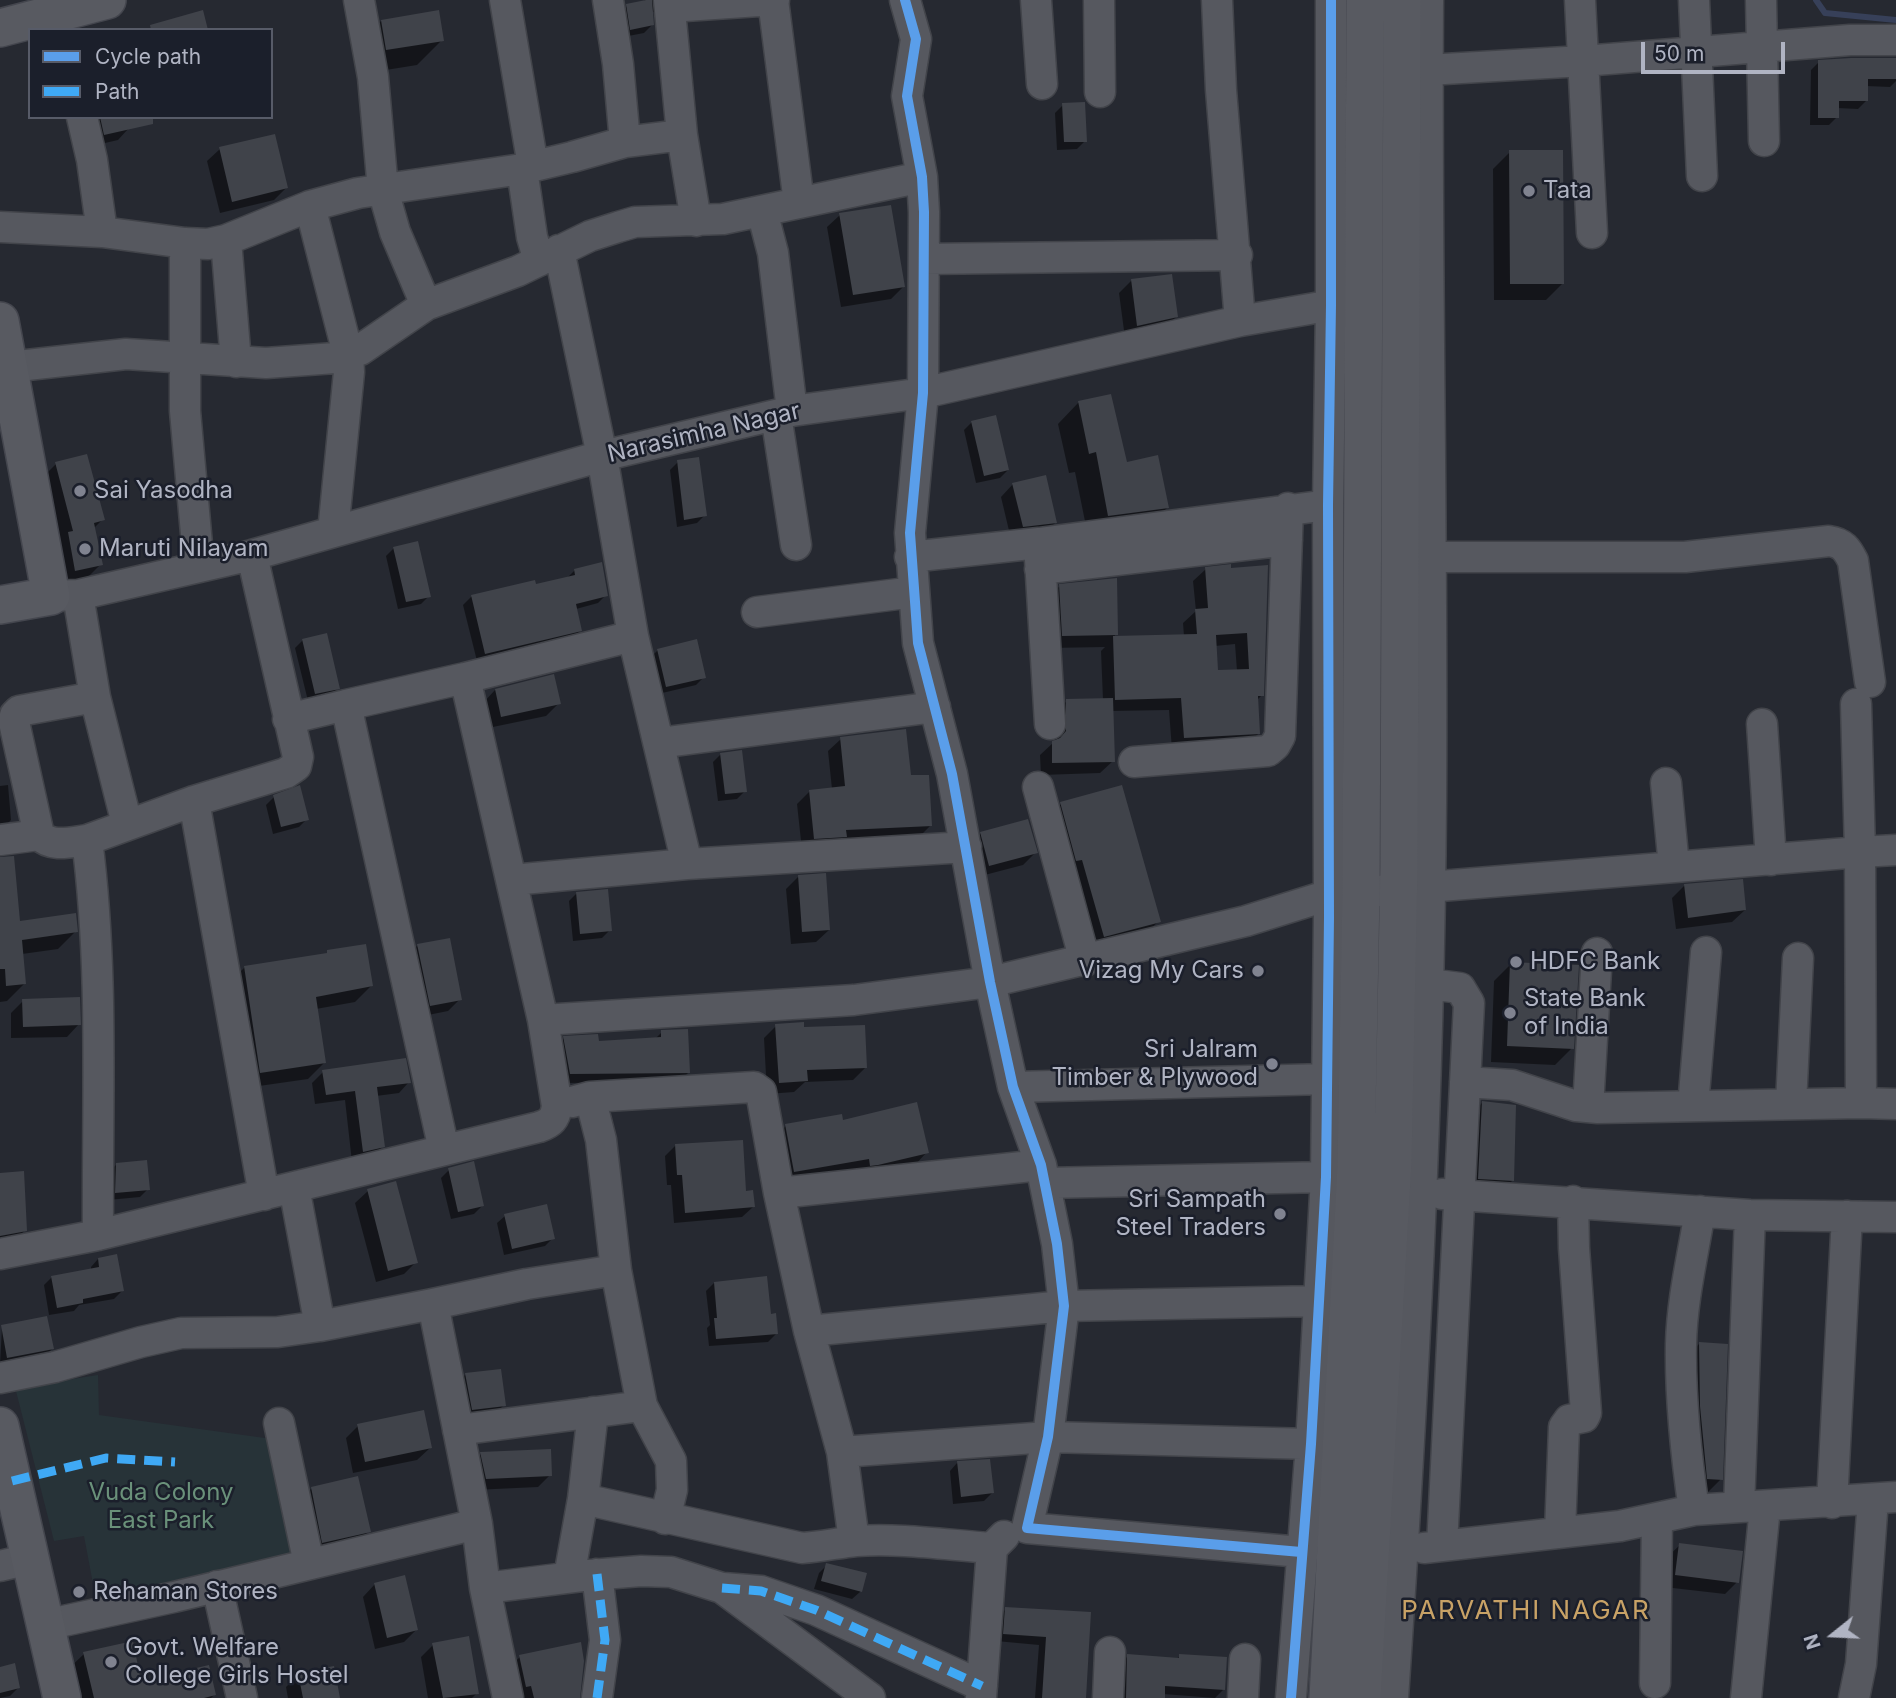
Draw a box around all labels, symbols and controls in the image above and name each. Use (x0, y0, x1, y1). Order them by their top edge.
legend (28, 28, 273, 119)
scale bar (1644, 28, 1787, 72)
text: 50 m (1654, 41, 1704, 66)
text: Cycle path (95, 44, 201, 69)
text: Path (95, 79, 140, 104)
place label: Tata (1543, 177, 1592, 205)
marker: Tata (1521, 183, 1537, 199)
street label: Narasimha Nagar (605, 397, 803, 469)
place label: Sai Yasodha (94, 477, 233, 505)
marker: Sai Yasodha (72, 483, 88, 499)
place label: Maruti Nilayam (99, 535, 268, 563)
marker: Maruti Nilayam (77, 541, 93, 557)
place label: HDFC Bank (1530, 948, 1660, 976)
marker: HDFC Bank (1508, 954, 1524, 970)
place label: Vizag My Cars (1079, 957, 1244, 985)
marker: Vizag My Cars (1250, 963, 1266, 979)
place label: State Bank of India (1524, 985, 1646, 1041)
marker: State Bank of India (1502, 1005, 1518, 1021)
place label: Sri Jalram Timber & Plywood (1052, 1036, 1258, 1092)
marker: Sri Jalram Timber & Plywood (1264, 1056, 1280, 1072)
place label: Sri Sampath Steel Traders (1115, 1186, 1266, 1242)
marker: Sri Sampath Steel Traders (1272, 1206, 1288, 1222)
park label: Vuda Colony East Park (88, 1479, 234, 1535)
place label: Rehaman Stores (93, 1578, 278, 1606)
marker: Rehaman Stores (71, 1584, 87, 1600)
district label: PARVATHI NAGAR (1403, 1595, 1649, 1627)
north arrow (1798, 1600, 1868, 1670)
text: N (1799, 1631, 1826, 1652)
place label: Govt. Welfare College Girls Hostel (125, 1634, 349, 1690)
marker: Govt. Welfare College Girls Hostel (103, 1654, 119, 1670)

